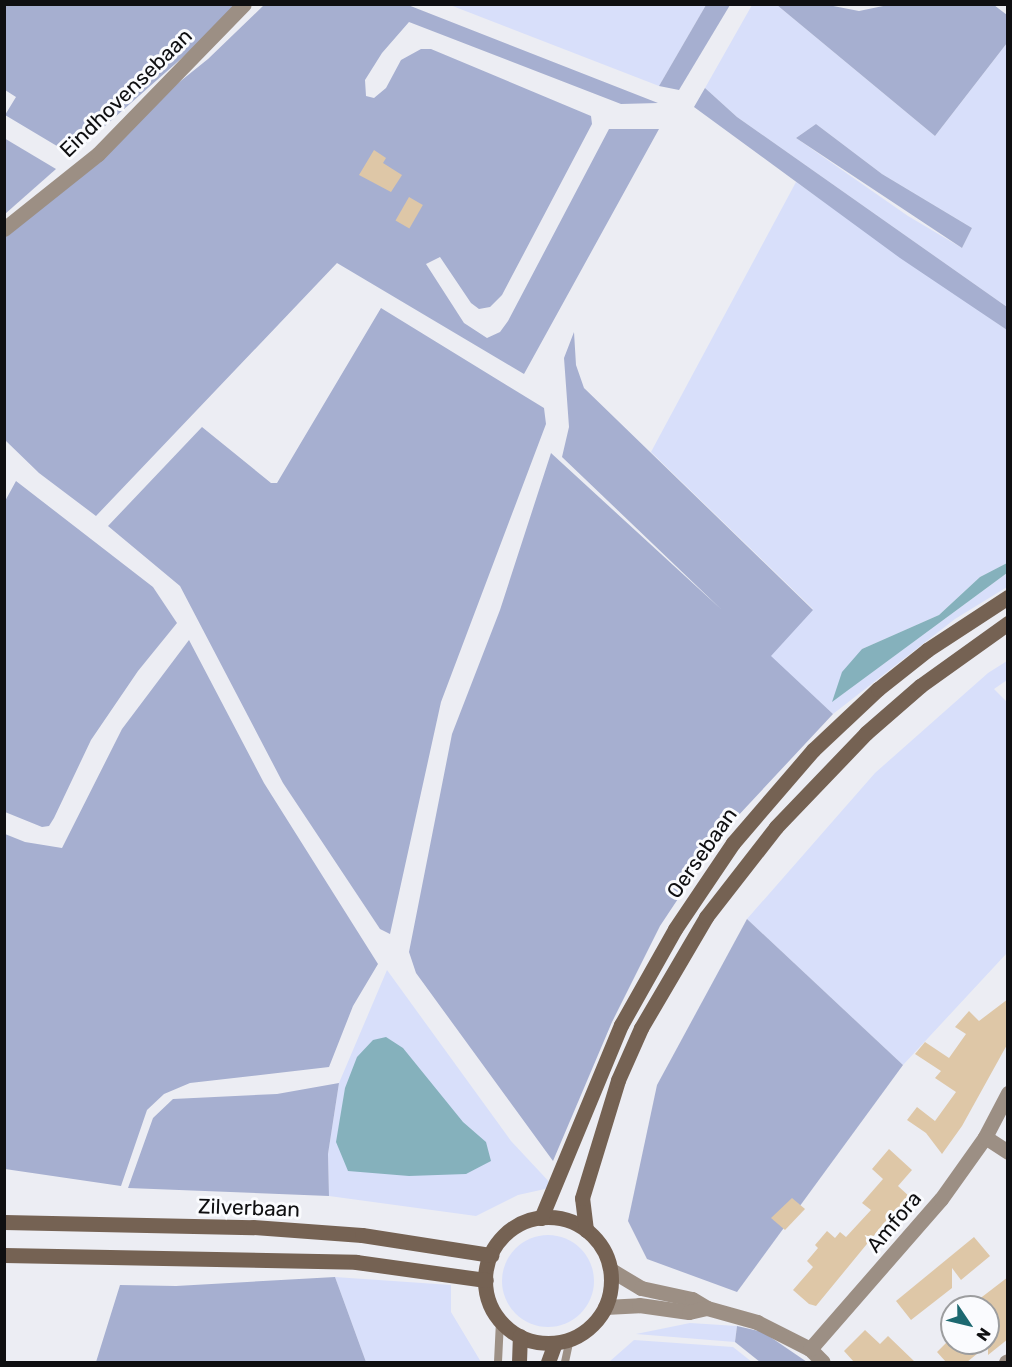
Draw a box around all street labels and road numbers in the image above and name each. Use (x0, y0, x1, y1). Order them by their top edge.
street label: Eindhovensebaan (55, 23, 197, 163)
street label: Oersebaan (662, 803, 742, 903)
street label: Amfora (861, 1186, 927, 1258)
street label: Zilverbaan (198, 1194, 300, 1222)

